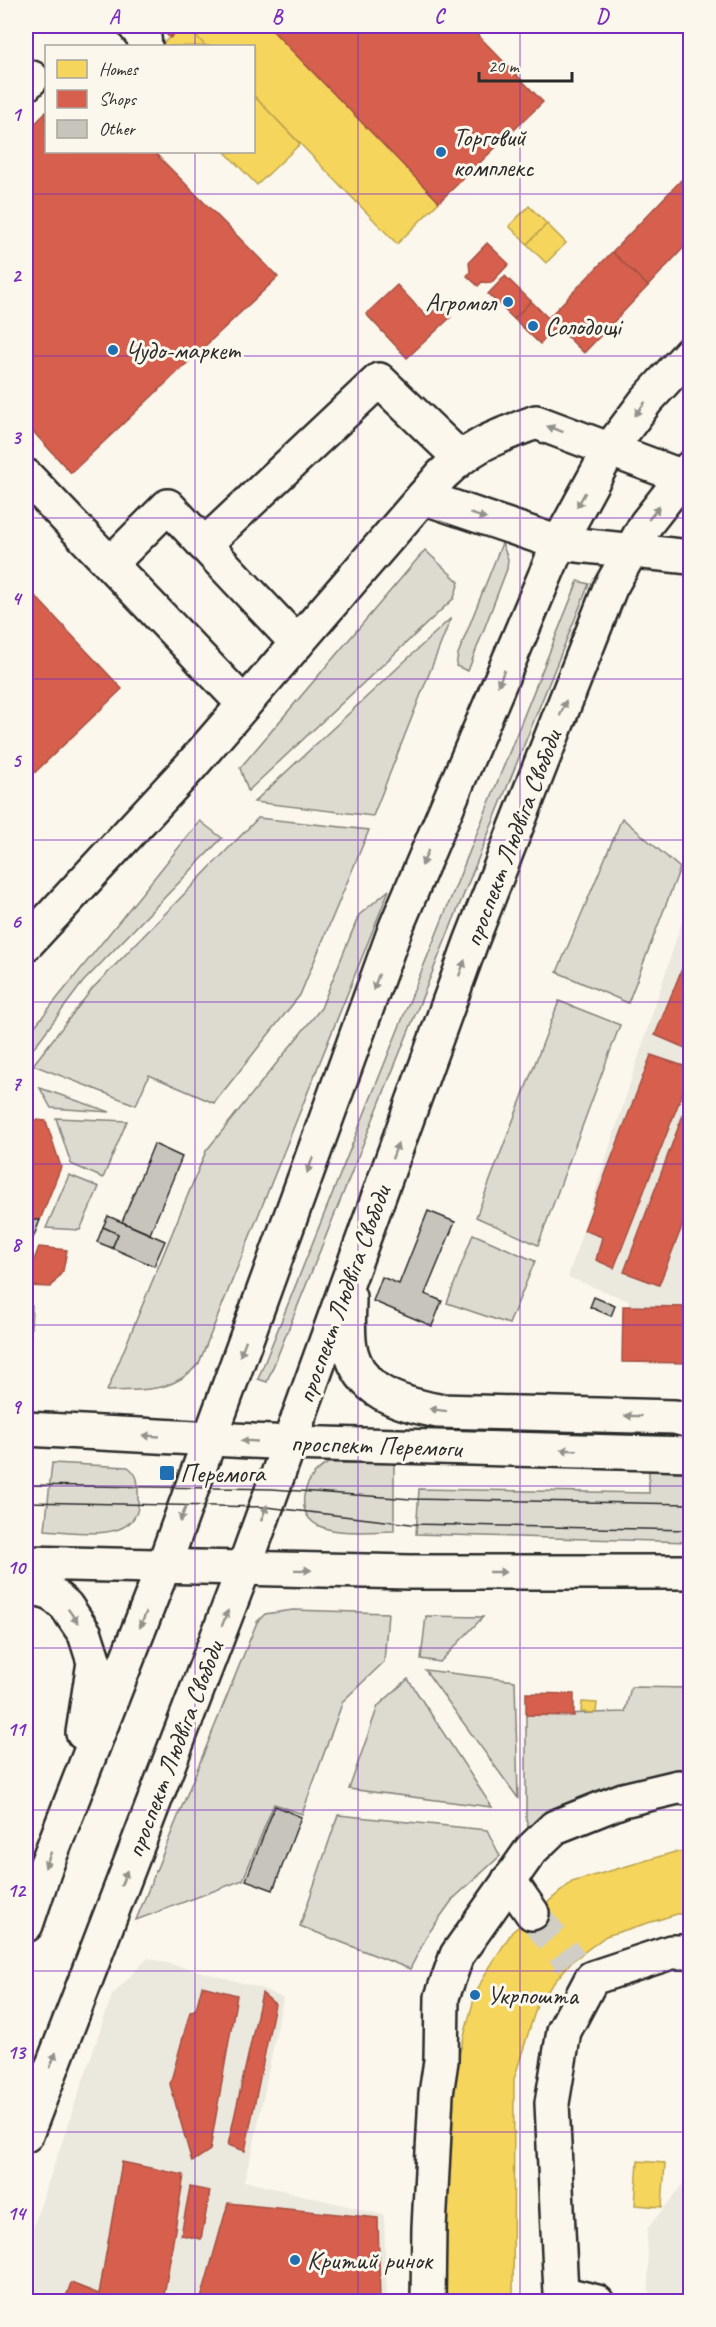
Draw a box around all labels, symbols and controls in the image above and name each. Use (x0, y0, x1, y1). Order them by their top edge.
text: A (109, 4, 121, 29)
text: B (272, 4, 284, 29)
text: C (434, 4, 446, 29)
text: D (596, 4, 610, 29)
legend (45, 45, 255, 153)
scale bar (479, 45, 572, 83)
text: 20 m (488, 55, 521, 77)
text: Homes (99, 58, 139, 80)
text: Shops (99, 88, 138, 110)
text: 1 (12, 102, 23, 127)
text: Other (99, 118, 136, 140)
place label: Торговий комплекс (453, 121, 535, 184)
marker: Торговий комплекс (434, 145, 448, 159)
text: 2 (12, 263, 23, 288)
place label: Агромол (425, 286, 498, 319)
marker: Агромол (501, 295, 515, 309)
place label: Солодощі (545, 310, 624, 343)
marker: Солодощі (526, 319, 540, 333)
place label: Чудо-маркет (125, 334, 241, 367)
marker: Чудо-маркет (106, 343, 120, 357)
one-way arrow (635, 401, 647, 416)
one-way arrow (546, 424, 564, 434)
text: 3 (12, 425, 23, 450)
one-way arrow (576, 492, 586, 509)
one-way arrow (648, 505, 660, 520)
one-way arrow (470, 511, 488, 521)
text: 4 (12, 586, 24, 611)
one-way arrow (496, 670, 506, 688)
one-way arrow (558, 698, 568, 716)
street label: проспект Людвіга Свободи (456, 724, 569, 951)
text: 5 (12, 748, 23, 773)
one-way arrow (420, 849, 430, 867)
text: 6 (11, 909, 22, 934)
one-way arrow (457, 958, 467, 976)
one-way arrow (371, 973, 381, 991)
text: 7 (12, 1071, 23, 1096)
one-way arrow (391, 1142, 401, 1160)
one-way arrow (304, 1156, 314, 1174)
street label: проспект Людвіга Свободи (289, 1180, 399, 1407)
text: 8 (12, 1232, 24, 1257)
one-way arrow (237, 1339, 247, 1357)
text: 9 (12, 1394, 23, 1419)
one-way arrow (428, 1406, 447, 1415)
one-way arrow (623, 1411, 642, 1421)
street label: проспект Перемоги (290, 1426, 465, 1465)
one-way arrow (142, 1431, 161, 1440)
one-way arrow (240, 1436, 259, 1445)
one-way arrow (560, 1446, 579, 1455)
place label: Перемога (180, 1457, 267, 1490)
marker: Перемога (158, 1464, 176, 1482)
one-way arrow (260, 1504, 270, 1522)
one-way arrow (178, 1505, 188, 1523)
text: 10 (7, 1555, 27, 1580)
one-way arrow (293, 1565, 312, 1574)
one-way arrow (488, 1567, 507, 1577)
one-way arrow (67, 1608, 79, 1624)
one-way arrow (220, 1609, 230, 1627)
one-way arrow (138, 1611, 147, 1629)
street label: проспект Людвіга Свободи (118, 1635, 231, 1862)
text: 11 (7, 1717, 27, 1742)
one-way arrow (43, 1851, 53, 1869)
one-way arrow (119, 1869, 129, 1887)
text: 12 (7, 1878, 27, 1903)
place label: Укрпошта (487, 1979, 579, 2012)
marker: Укрпошта (468, 1988, 482, 2002)
text: 13 (7, 2040, 27, 2065)
one-way arrow (49, 2051, 58, 2069)
text: 14 (7, 2201, 28, 2226)
place label: Критий ринок (307, 2244, 434, 2277)
marker: Критий ринок (288, 2253, 302, 2267)

